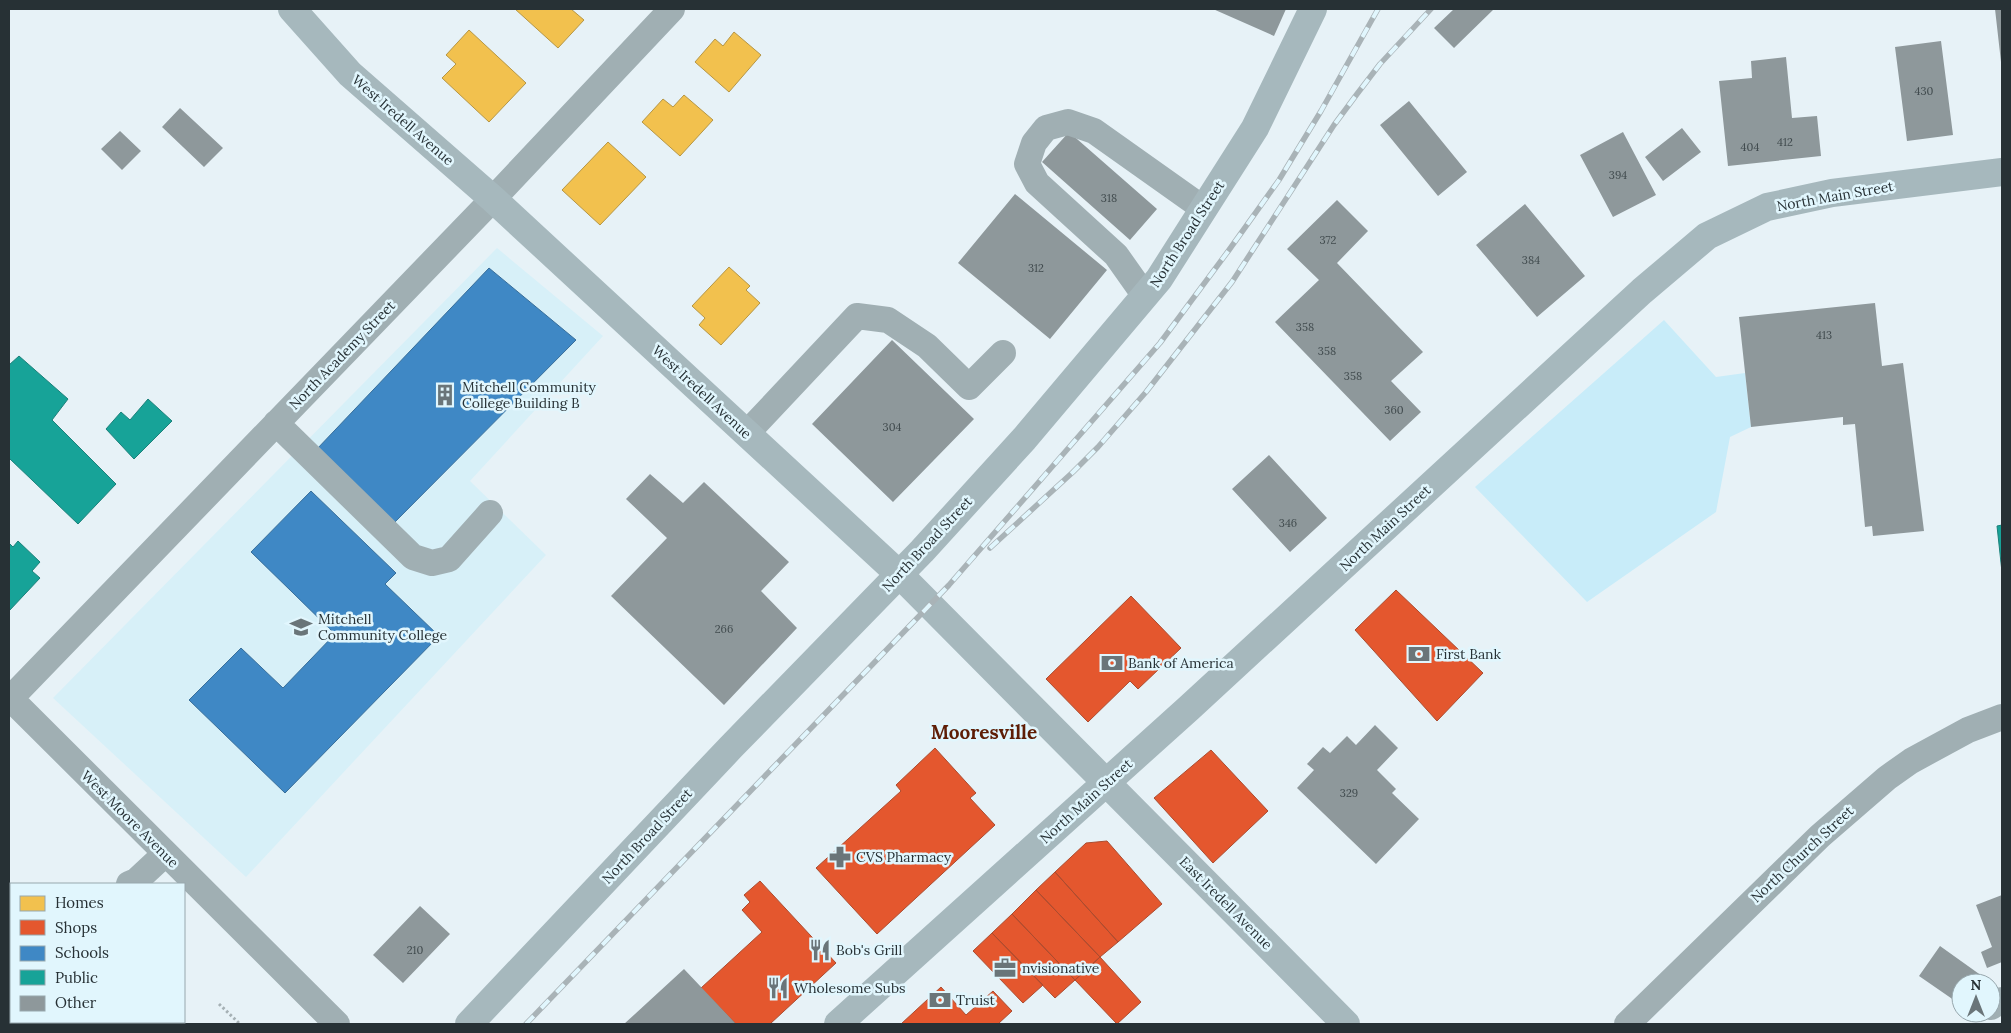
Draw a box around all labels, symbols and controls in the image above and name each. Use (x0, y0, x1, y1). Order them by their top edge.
street label: West Iredell Avenue (348, 71, 458, 170)
house number: 430 (1915, 84, 1934, 98)
house number: 412 (1777, 135, 1793, 149)
house number: 404 (1741, 140, 1759, 154)
house number: 394 (1609, 168, 1627, 182)
street label: North Broad Street (1146, 177, 1229, 291)
street label: North Main Street (1775, 177, 1895, 215)
house number: 318 (1101, 191, 1117, 205)
house number: 372 (1320, 233, 1337, 247)
house number: 384 (1522, 253, 1540, 267)
house number: 312 (1028, 261, 1044, 275)
street label: North Academy Street (285, 296, 399, 413)
house number: 358 (1296, 320, 1314, 334)
house number: 413 (1816, 328, 1832, 342)
street label: West Iredell Avenue (649, 341, 756, 443)
house number: 358 (1318, 344, 1336, 358)
house number: 358 (1344, 369, 1362, 383)
place label: Mitchell Community College Building B (462, 378, 597, 412)
building icon: Mitchell Community College Building B (432, 382, 458, 408)
house number: 360 (1384, 403, 1404, 417)
house number: 304 (883, 420, 901, 434)
street label: North Main Street (1336, 481, 1435, 575)
street label: North Broad Street (878, 492, 976, 596)
house number: 346 (1279, 516, 1297, 530)
place label: Mitchell Community College (318, 610, 447, 644)
school or university icon: Mitchell Community College (288, 614, 314, 640)
house number: 266 (715, 622, 733, 636)
bank icon: First Bank (1406, 641, 1432, 667)
place label: First Bank (1436, 645, 1502, 663)
bank icon: Bank of America (1099, 650, 1125, 676)
place label: Bank of America (1128, 654, 1234, 672)
district label: Mooresville (931, 720, 1037, 744)
street label: North Main Street (1036, 754, 1136, 847)
street label: West Moore Avenue (78, 767, 183, 872)
street label: North Broad Street (598, 784, 696, 888)
house number: 329 (1340, 786, 1358, 800)
street label: North Church Street (1747, 801, 1858, 906)
pharmacy icon: CVS Pharmacy (827, 844, 853, 870)
place label: CVS Pharmacy (856, 848, 952, 866)
street label: East Iredell Avenue (1176, 853, 1277, 954)
legend (10, 883, 185, 1023)
text: Homes (55, 893, 104, 912)
text: Shops (55, 918, 97, 937)
restaurant icon: Bob's Grill (807, 937, 833, 963)
place label: Bob's Grill (836, 941, 902, 959)
text: Schools (55, 943, 109, 962)
house number: 210 (407, 943, 424, 957)
office icon: nvisionative (992, 955, 1018, 981)
place label: nvisionative (1022, 959, 1100, 977)
text: Public (55, 968, 98, 987)
north arrow (1951, 973, 2001, 1023)
restaurant icon: Wholesome Subs (765, 975, 791, 1001)
text: N (1971, 976, 1982, 994)
place label: Wholesome Subs (794, 979, 906, 997)
bank icon: Truist (927, 987, 953, 1013)
place label: Truist (956, 991, 996, 1009)
text: Other (55, 993, 97, 1012)

